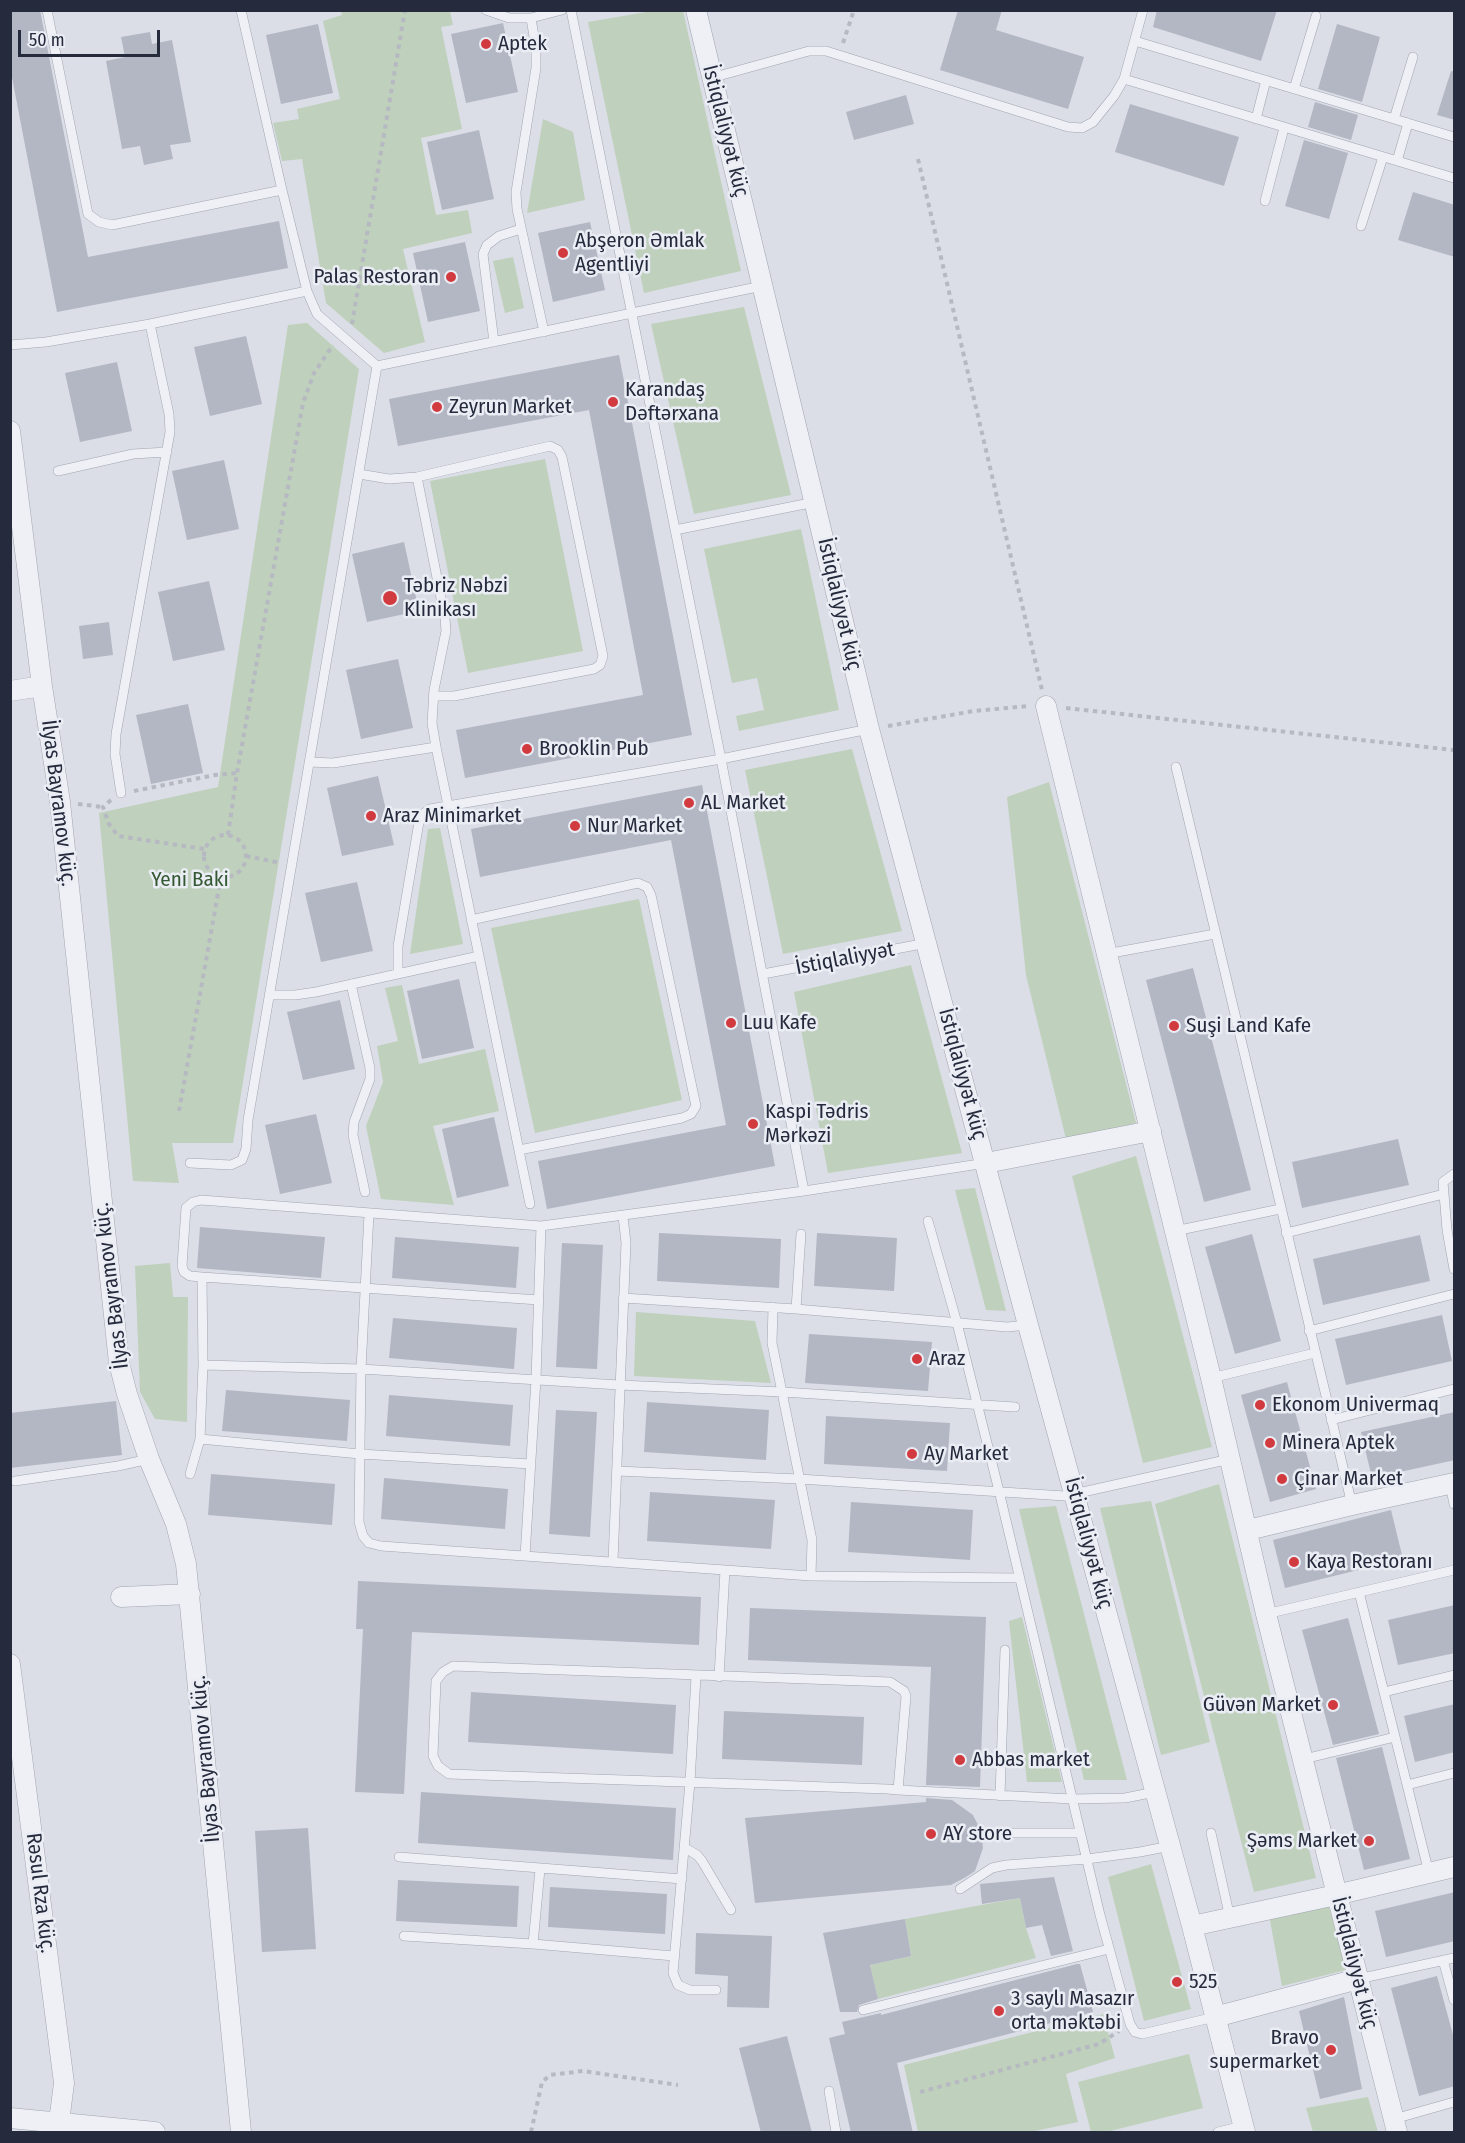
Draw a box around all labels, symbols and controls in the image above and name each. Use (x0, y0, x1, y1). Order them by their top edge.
scale bar (21, 18, 164, 56)
text: 50 m (29, 29, 65, 51)
place label: Aptek (498, 31, 547, 57)
marker: Aptek (479, 37, 493, 51)
street label: İstiqlaliyyət küç (696, 63, 754, 199)
place label: Abşeron Əmlak Agentliyi (575, 228, 704, 278)
marker: Abşeron Əmlak Agentliyi (556, 246, 570, 260)
place label: Palas Restoran (313, 264, 439, 290)
marker: Palas Restoran (444, 270, 458, 284)
place label: Karandaş Dəftərxana (625, 377, 719, 427)
place label: Zeyrun Market (449, 394, 572, 420)
marker: Karandaş Dəftərxana (606, 395, 620, 409)
marker: Zeyrun Market (430, 400, 444, 414)
street label: İstiqlaliyyət küç (812, 535, 866, 673)
place label: Təbriz Nəbzi Klinikası (404, 573, 508, 623)
marker: Təbriz Nəbzi Klinikası (381, 589, 399, 607)
street label: İlyas Bayramov küç. (35, 718, 81, 888)
place label: Brooklin Pub (539, 736, 649, 762)
marker: Brooklin Pub (520, 742, 534, 756)
place label: AL Market (701, 790, 786, 816)
marker: AL Market (682, 796, 696, 810)
place label: Araz Minimarket (383, 803, 521, 829)
marker: Araz Minimarket (364, 809, 378, 823)
place label: Nur Market (587, 813, 682, 839)
marker: Nur Market (568, 819, 582, 833)
park label: Yeni Baki (151, 867, 229, 893)
street label: İstiqlaliyyət (793, 937, 897, 981)
street label: İstiqlaliyyət küç (932, 1006, 992, 1142)
place label: Luu Kafe (743, 1010, 817, 1036)
place label: Suşi Land Kafe (1186, 1013, 1311, 1039)
marker: Luu Kafe (724, 1016, 738, 1030)
marker: Suşi Land Kafe (1167, 1019, 1181, 1033)
place label: Kaspi Tədris Mərkəzi (765, 1099, 868, 1149)
marker: Kaspi Tədris Mərkəzi (746, 1117, 760, 1131)
street label: İlyas Bayramov küç. (89, 1201, 135, 1371)
place label: Araz (929, 1346, 965, 1372)
marker: Araz (910, 1352, 924, 1366)
place label: Ekonom Univermaq (1272, 1392, 1439, 1418)
marker: Ekonom Univermaq (1253, 1398, 1267, 1412)
place label: Minera Aptek (1282, 1430, 1394, 1456)
marker: Minera Aptek (1263, 1436, 1277, 1450)
place label: Ay Market (924, 1441, 1009, 1467)
marker: Ay Market (905, 1447, 919, 1461)
place label: Çinar Market (1294, 1466, 1403, 1492)
marker: Çinar Market (1275, 1472, 1289, 1486)
street label: İstiqlaliyyət küç (1058, 1475, 1118, 1611)
place label: Kaya Restoranı (1306, 1549, 1433, 1575)
marker: Kaya Restoranı (1287, 1555, 1301, 1569)
street label: İlyas Bayramov küç. (186, 1675, 226, 1843)
place label: Güvən Market (1203, 1692, 1321, 1718)
marker: Güvən Market (1326, 1698, 1340, 1712)
place label: Abbas market (972, 1747, 1090, 1773)
marker: Abbas market (953, 1753, 967, 1767)
place label: AY store (943, 1821, 1012, 1847)
marker: AY store (924, 1827, 938, 1841)
place label: Şəms Market (1247, 1828, 1357, 1854)
street label: Rəsul Rza küç. (20, 1831, 60, 1955)
marker: Şəms Market (1362, 1834, 1376, 1848)
street label: İstiqlaliyyət küç (1325, 1895, 1383, 2031)
place label: 525 (1189, 1969, 1217, 1995)
marker: 525 (1170, 1975, 1184, 1989)
place label: 3 saylı Masazır orta məktəbi (1011, 1986, 1134, 2036)
marker: 3 saylı Masazır orta məktəbi (992, 2004, 1006, 2018)
place label: Bravo supermarket (1210, 2025, 1319, 2075)
marker: Bravo supermarket (1324, 2043, 1338, 2057)

